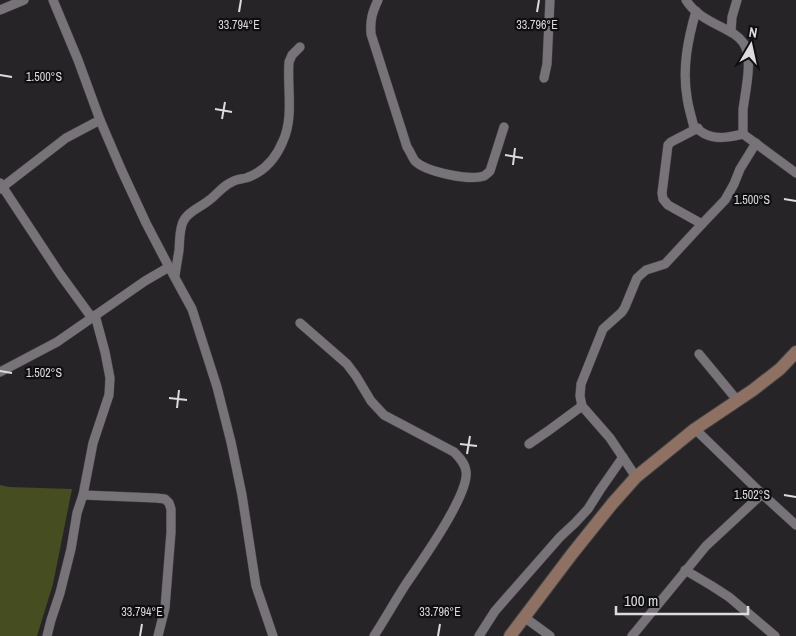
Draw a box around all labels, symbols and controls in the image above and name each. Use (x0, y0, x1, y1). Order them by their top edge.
text: 33.794°E (218, 17, 260, 33)
text: 33.796°E (516, 17, 558, 33)
north arrow (726, 20, 776, 70)
text: N (748, 23, 759, 42)
text: 1.500°S (26, 69, 62, 85)
text: 1.500°S (734, 192, 770, 208)
text: 1.502°S (26, 365, 62, 381)
text: 1.502°S (734, 487, 770, 503)
scale bar (616, 584, 748, 616)
text: 100 m (624, 590, 658, 611)
text: 33.794°E (121, 604, 163, 620)
text: 33.796°E (419, 604, 461, 620)

